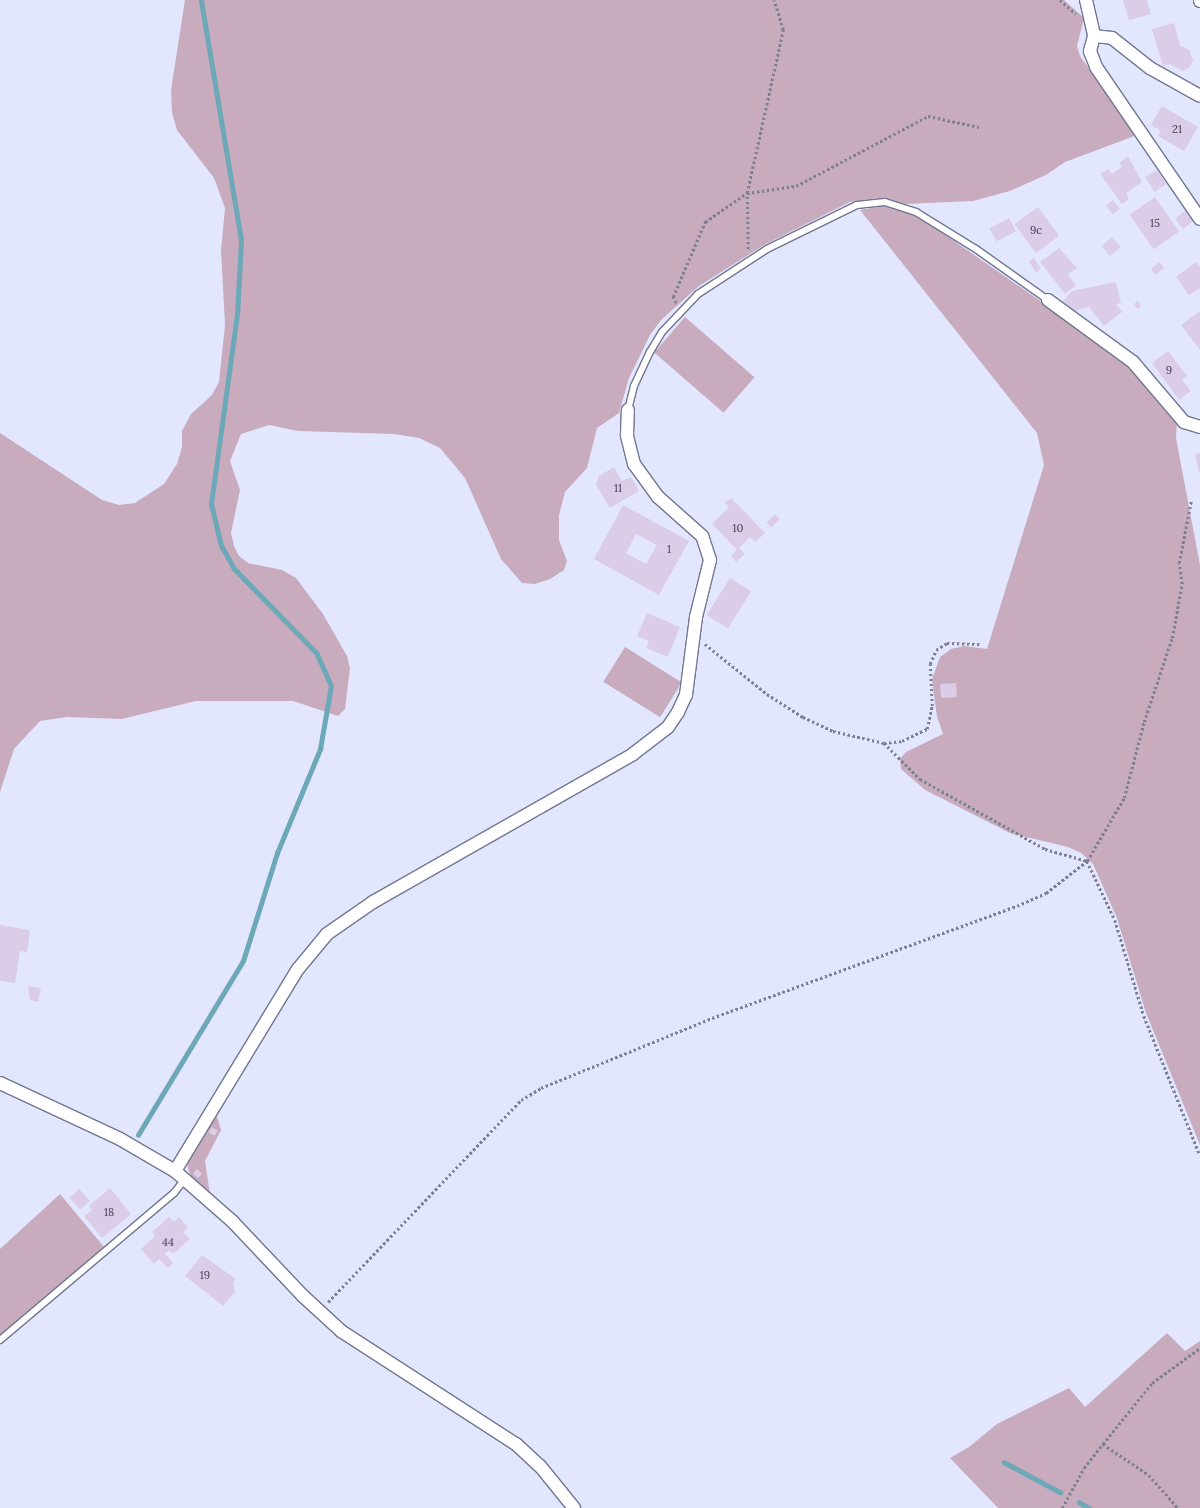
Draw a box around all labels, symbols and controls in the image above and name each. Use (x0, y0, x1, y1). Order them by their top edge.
house number: 21 (1172, 122, 1182, 136)
house number: 15 (1150, 216, 1160, 230)
house number: 9c (1030, 223, 1042, 237)
house number: 9 (1166, 363, 1172, 377)
house number: 11 (614, 481, 622, 495)
house number: 10 (733, 521, 743, 535)
house number: 1 (667, 542, 671, 556)
house number: 18 (104, 1205, 114, 1219)
house number: 44 (162, 1235, 174, 1249)
house number: 19 (200, 1268, 210, 1282)

